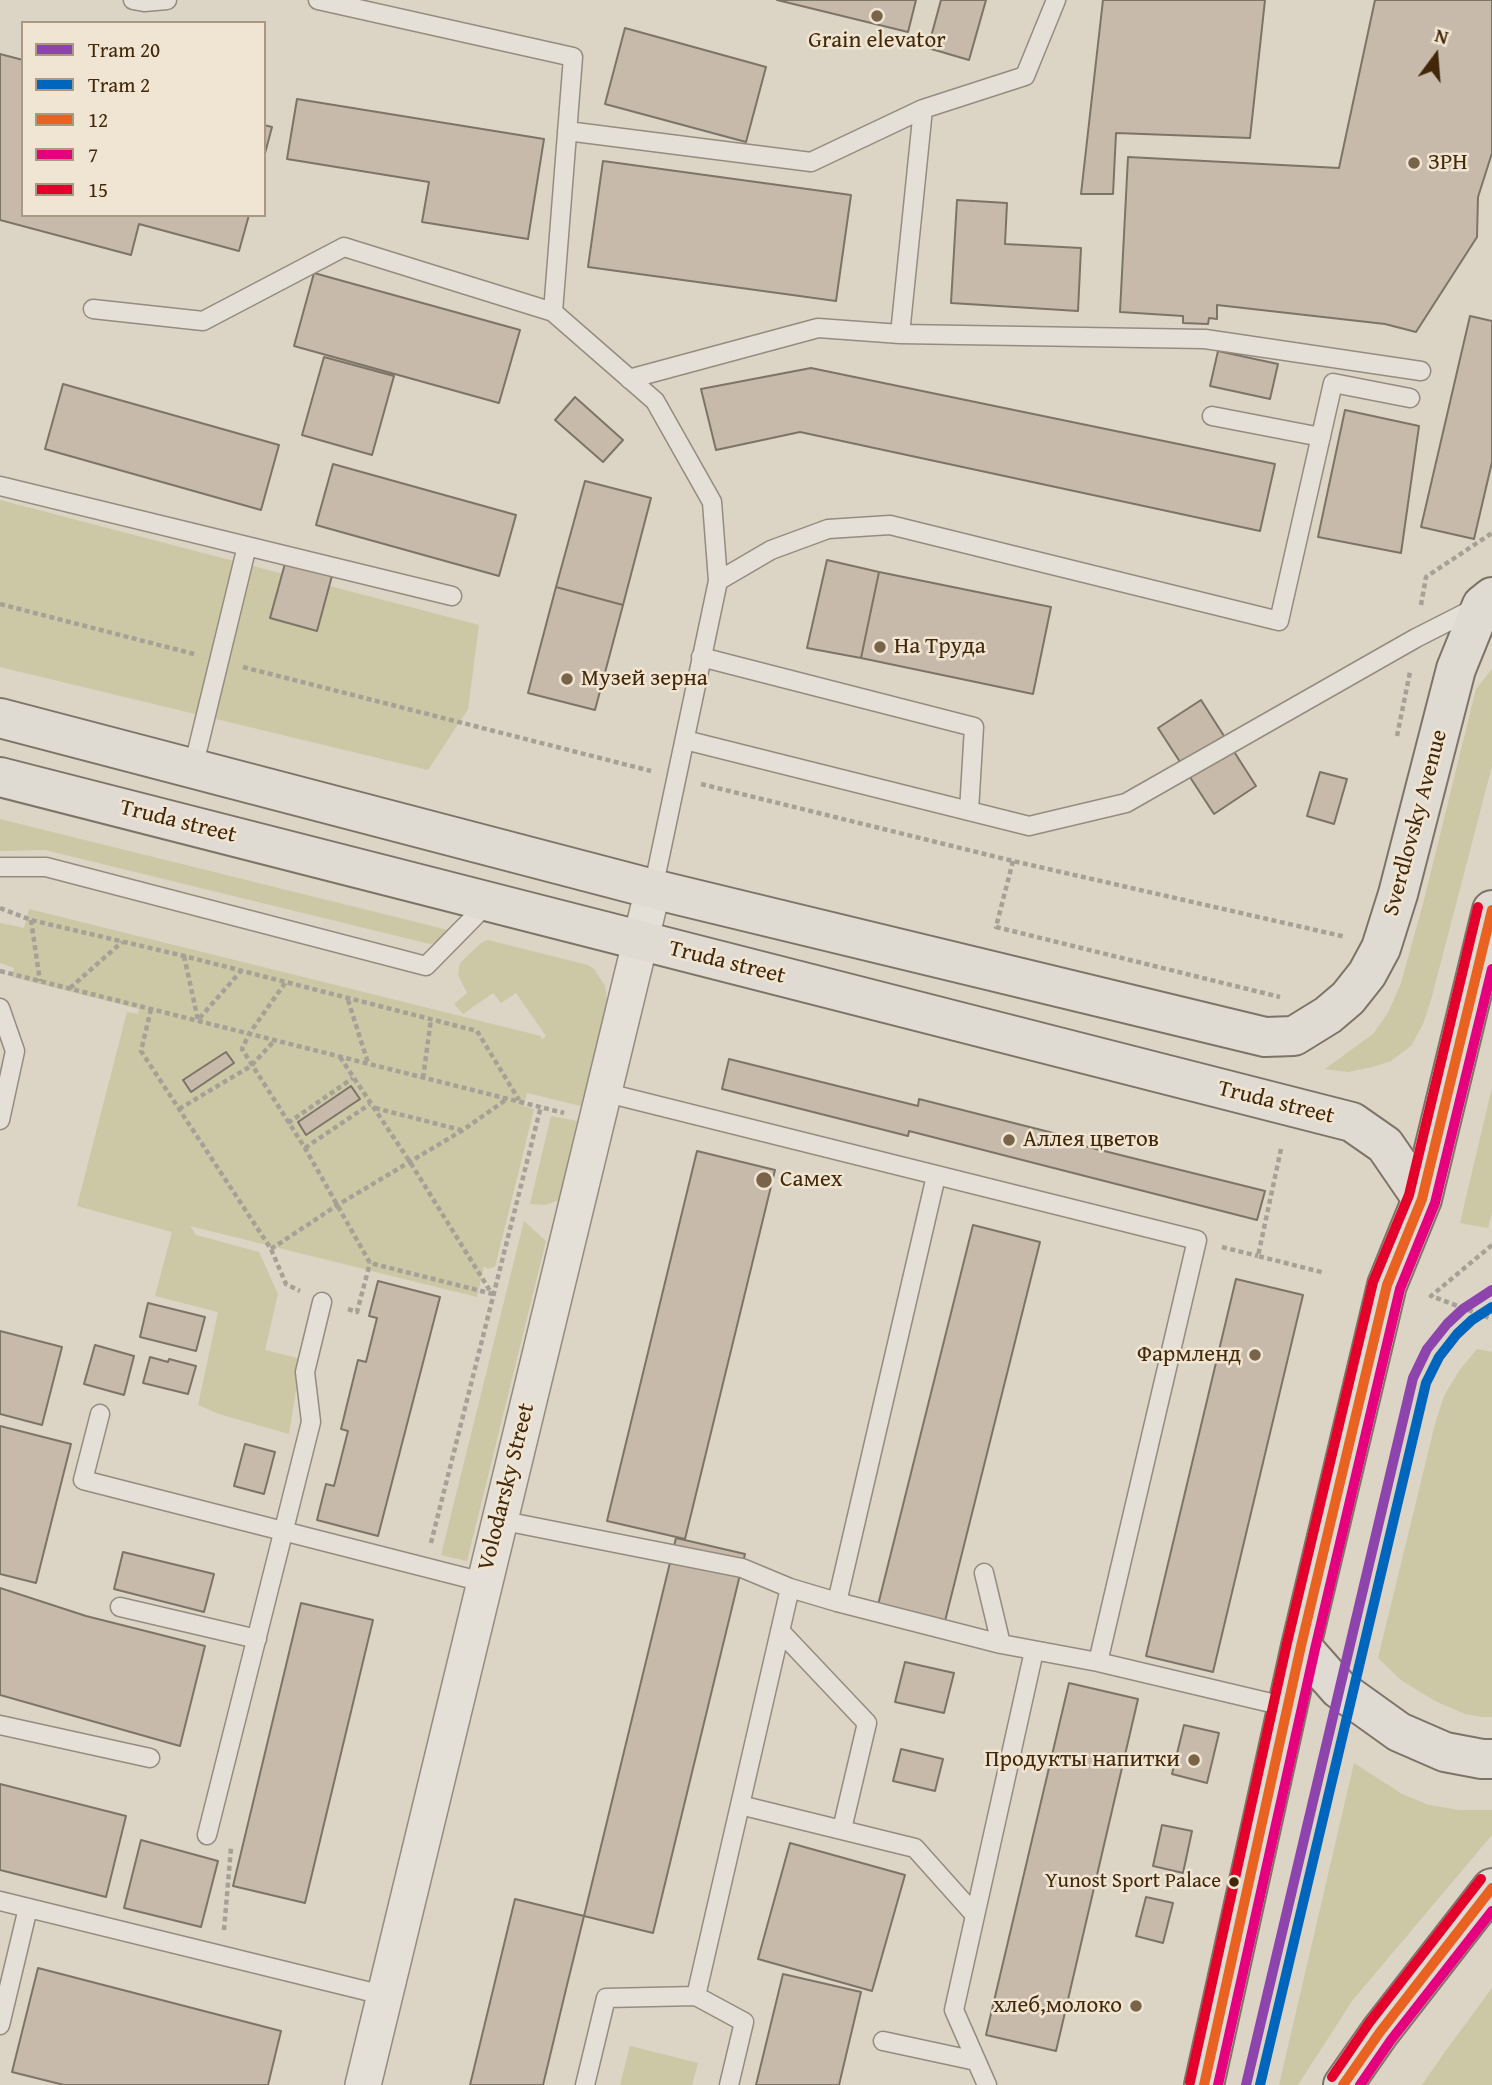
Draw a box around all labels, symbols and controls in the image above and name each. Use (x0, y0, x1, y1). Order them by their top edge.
marker: Grain elevator (869, 8, 885, 24)
legend (21, 21, 266, 217)
north arrow (1401, 21, 1471, 91)
text: N (1432, 21, 1452, 51)
place label: Grain elevator (808, 27, 946, 55)
text: Tram 20 (88, 34, 160, 65)
text: Tram 2 (88, 69, 150, 100)
text: 12 (88, 104, 108, 135)
text: 7 (88, 139, 98, 170)
place label: ЗРН (1428, 149, 1468, 177)
marker: ЗРН (1406, 155, 1422, 171)
text: 15 (88, 174, 108, 205)
place label: На Труда (894, 633, 986, 661)
marker: На Труда (872, 639, 888, 655)
place label: Музей зерна (581, 665, 708, 693)
marker: Музей зерна (559, 671, 575, 687)
street label: Sverdlovsky Avenue (1378, 727, 1454, 919)
street label: Truda street (117, 794, 239, 850)
street label: Truda street (666, 935, 788, 991)
street label: Truda street (1215, 1075, 1337, 1131)
place label: Аллея цветов (1023, 1126, 1159, 1154)
marker: Аллея цветов (1001, 1132, 1017, 1148)
place label: Самех (780, 1166, 842, 1194)
marker: Самех (754, 1170, 774, 1190)
place label: Фармленд (1137, 1341, 1241, 1369)
marker: Фармленд (1247, 1347, 1263, 1363)
street label: Volodarsky Street (473, 1400, 541, 1574)
place label: Продукты напитки (985, 1746, 1180, 1774)
marker: Продукты напитки (1186, 1752, 1202, 1768)
place label: Yunost Sport Palace (1045, 1869, 1221, 1895)
marker: Yunost Sport Palace (1227, 1875, 1241, 1889)
place label: хлеб,молоко (993, 1992, 1122, 2020)
marker: хлеб,молоко (1128, 1998, 1144, 2014)

